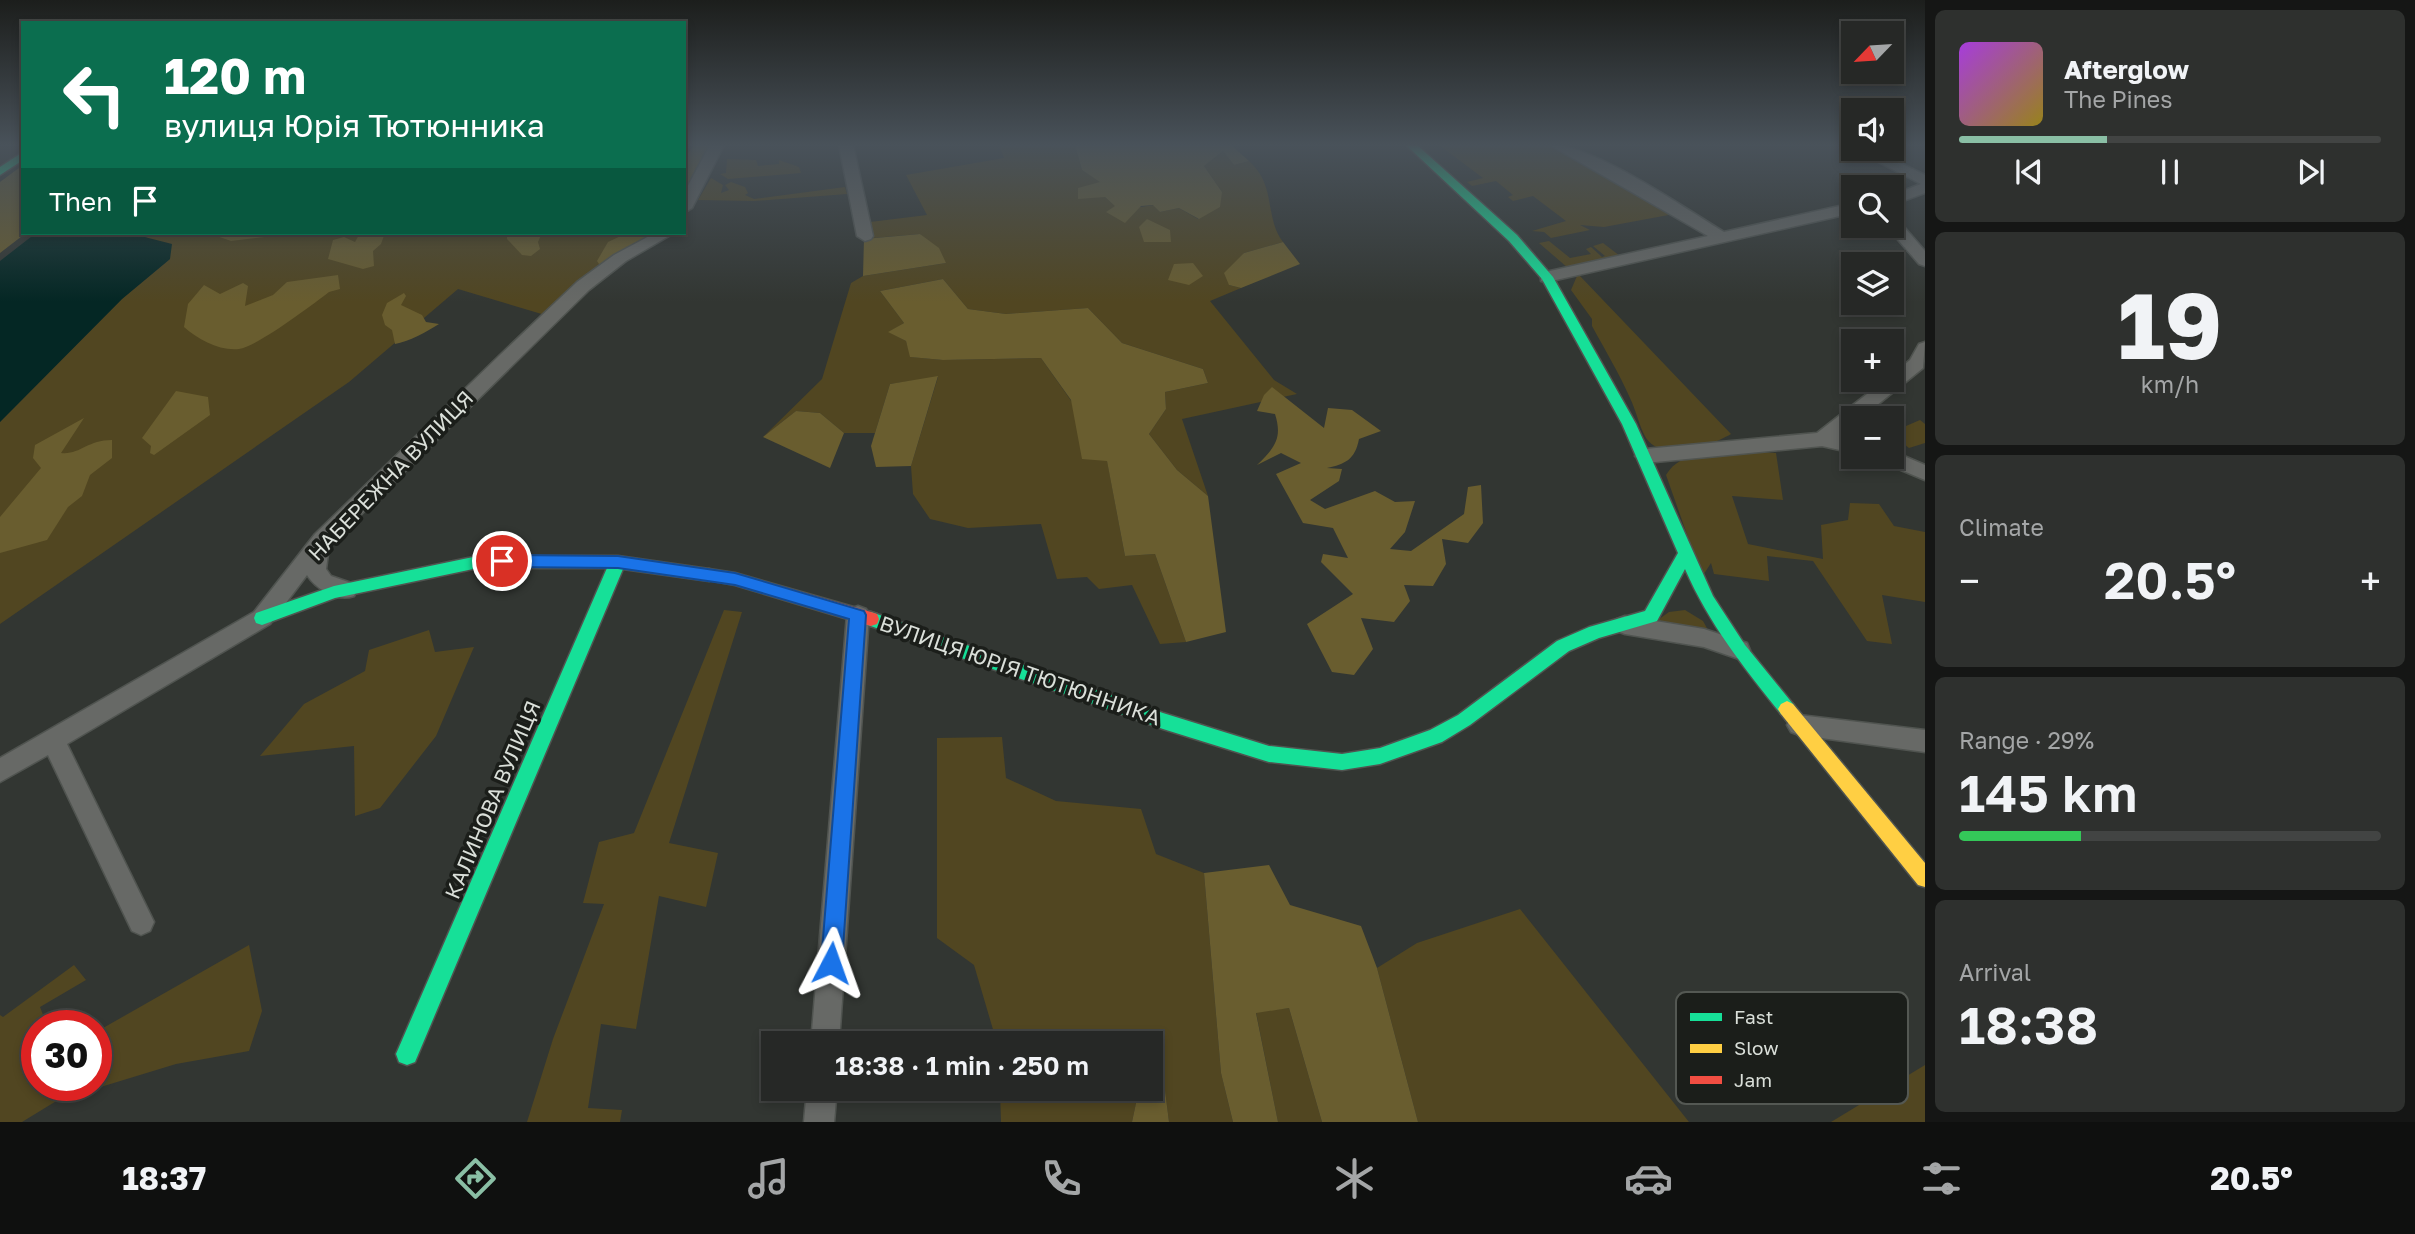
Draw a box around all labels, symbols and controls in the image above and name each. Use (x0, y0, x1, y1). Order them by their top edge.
north arrow (1841, 21, 1904, 84)
map controls (1841, 21, 1904, 469)
text: 120 m (164, 46, 306, 105)
icon: left (49, 49, 140, 140)
text: Afterglow (2064, 54, 2189, 85)
text: The Pines (2064, 85, 2172, 113)
button: sound (1841, 98, 1904, 161)
text: вулиця Юрія Тютюнника (164, 106, 545, 144)
icon: previous (2010, 153, 2048, 191)
icon: pause (2151, 153, 2189, 191)
icon: next (2292, 153, 2330, 191)
button: search (1841, 175, 1904, 238)
icon: arrive (126, 182, 164, 220)
text: Then (49, 186, 112, 217)
button: layers (1841, 252, 1904, 315)
text: 19 (2118, 270, 2222, 379)
button: + (1841, 329, 1904, 392)
text: km/h (2141, 370, 2199, 398)
street label: НАБЕРЕЖНА ВУЛИЦЯ (302, 385, 478, 566)
button: − (1841, 406, 1904, 469)
text: Climate (1959, 513, 2044, 541)
pin (472, 531, 532, 591)
icon: arrive (483, 542, 521, 580)
text: 20.5° (2104, 548, 2236, 610)
text: − (1959, 558, 1980, 603)
text: + (2360, 558, 2381, 603)
street label: ВУЛИЦЯ ЮРІЯ ТЮТЮННИКА (876, 610, 1164, 730)
street label: КАЛИНОВА ВУЛИЦЯ (439, 697, 546, 903)
text: Range · 29% (1959, 726, 2094, 754)
text: 145 km (1959, 761, 2137, 823)
position arrow (794, 926, 868, 1000)
text: Arrival (1959, 958, 2031, 986)
legend (1676, 992, 1908, 1104)
text: 18:38 (1959, 993, 2098, 1055)
text: Fast (1734, 1005, 1773, 1028)
speed limit sign: 30 (21, 1010, 112, 1101)
text: Slow (1734, 1036, 1779, 1059)
text: 18:38 · 1 min · 250 m (835, 1050, 1089, 1081)
text: Jam (1734, 1068, 1772, 1091)
icon: directions (451, 1154, 500, 1203)
icon: music (744, 1154, 793, 1203)
icon: phone (1037, 1154, 1086, 1203)
icon: climate (1330, 1154, 1379, 1203)
icon: car (1624, 1154, 1673, 1203)
icon: filters (1917, 1154, 1966, 1203)
text: 18:37 (122, 1159, 206, 1197)
text: 20.5° (2210, 1159, 2293, 1197)

